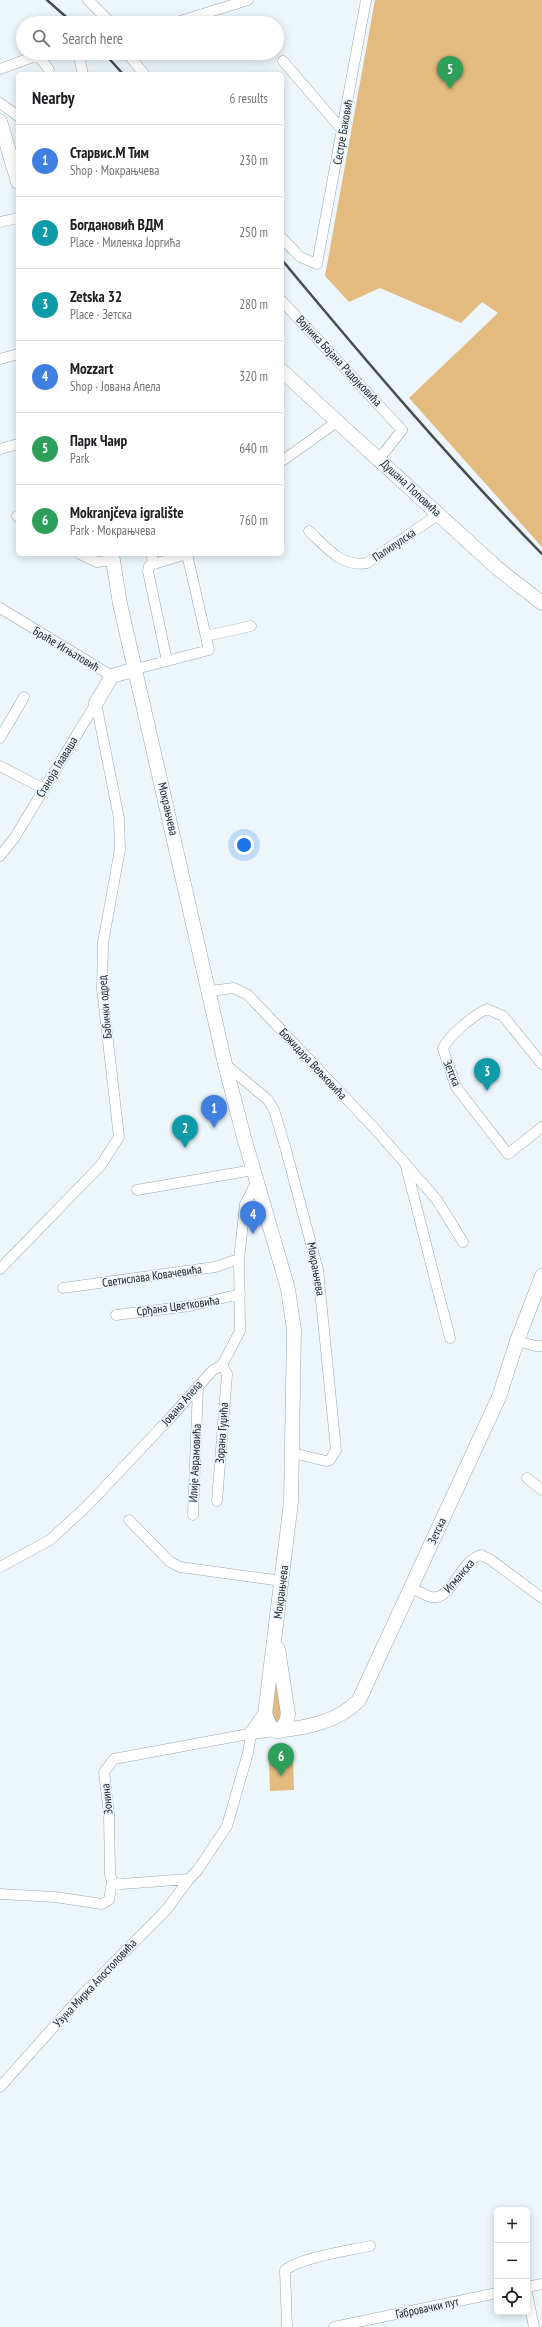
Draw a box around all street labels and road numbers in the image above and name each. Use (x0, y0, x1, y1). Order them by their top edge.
street label: Сестре Баковић (329, 98, 356, 166)
street label: Војника Бојана Радојковића (293, 312, 386, 410)
street label: Душана Поповића (378, 456, 445, 520)
street label: Палилулска (369, 525, 418, 565)
street label: Браће Игњатовић (30, 623, 102, 674)
street label: Станоја Главаша (33, 733, 81, 800)
street label: Мокрањчева (155, 781, 182, 837)
street label: Бабички одред (94, 974, 115, 1039)
street label: Божидара Вељковића (276, 1025, 350, 1103)
street label: Зетска (440, 1057, 465, 1089)
street label: Мокрањчева (304, 1241, 329, 1297)
street label: Светислава Ковачевића (101, 1261, 203, 1290)
street label: Срђана Цветковића (135, 1292, 221, 1319)
street label: Јована Апела (157, 1377, 206, 1429)
street label: Зорана Гуџића (212, 1402, 231, 1464)
street label: Илије Аврамовића (185, 1423, 204, 1503)
street label: Зетска (424, 1515, 449, 1546)
street label: Игманска (440, 1555, 478, 1596)
street label: Мокрањчева (270, 1564, 291, 1620)
street label: Зонина (97, 1783, 116, 1815)
street label: Узуна Мирка Апостоловића (50, 1935, 140, 2030)
street label: Габровачки пут (394, 2293, 460, 2322)

